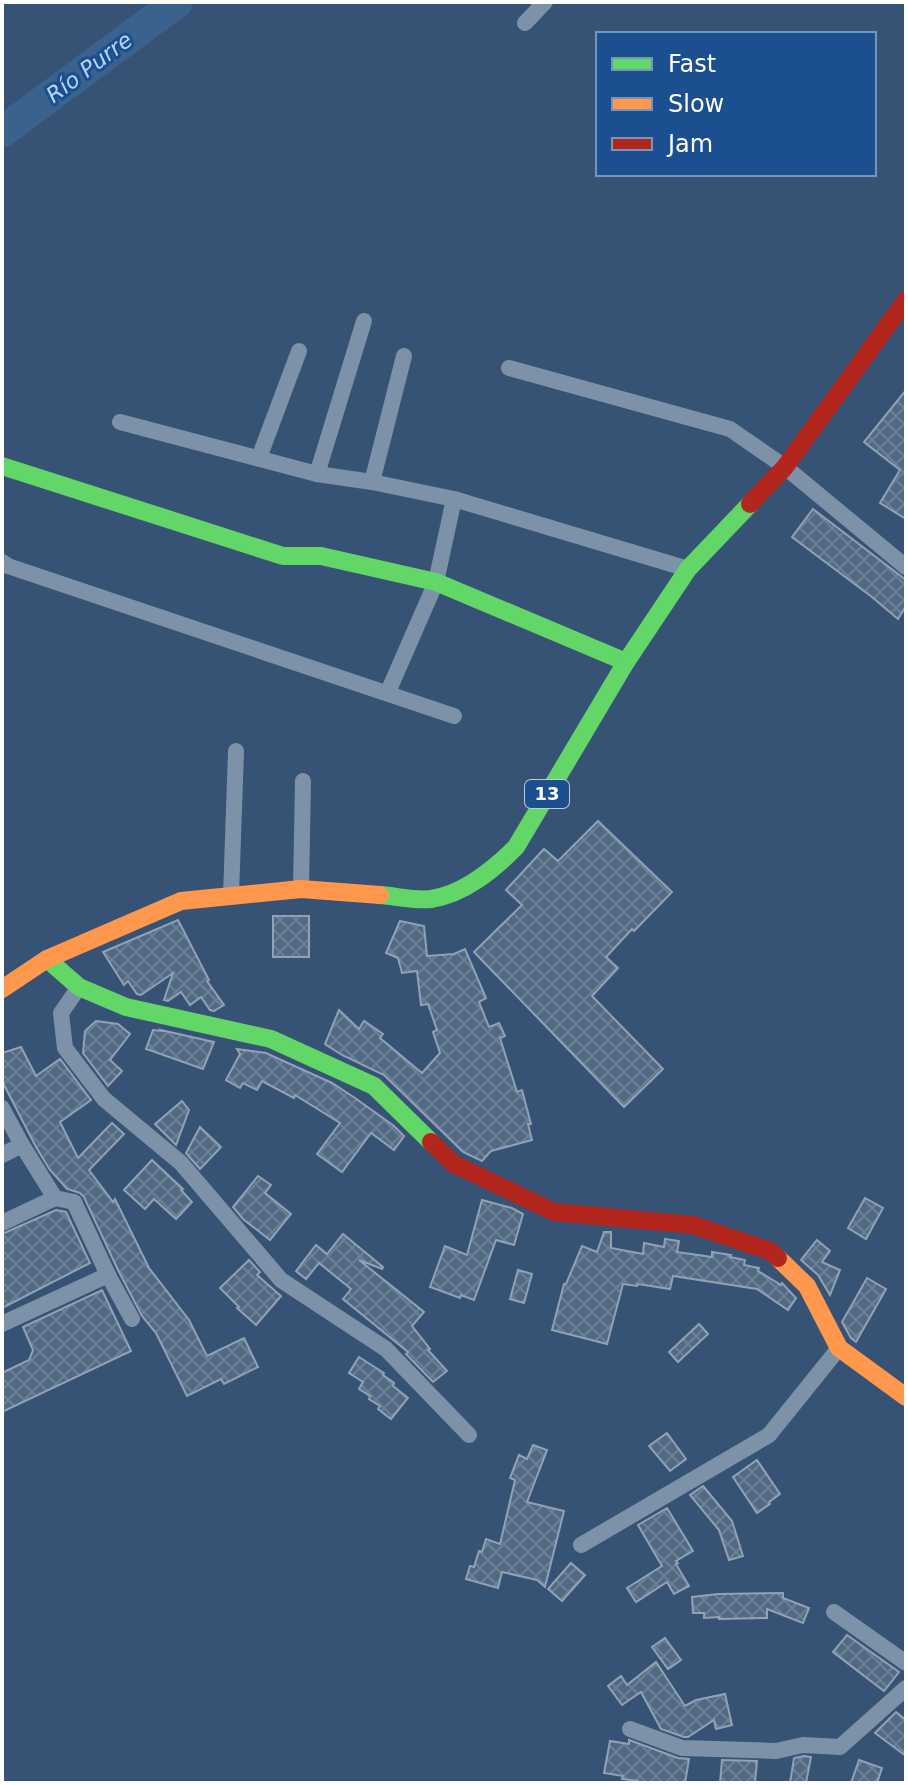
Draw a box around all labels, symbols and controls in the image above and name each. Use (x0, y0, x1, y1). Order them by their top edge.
water label: Río Purre (42, 27, 137, 108)
legend (596, 32, 876, 176)
text: Fast (668, 50, 716, 78)
text: Slow (668, 90, 724, 118)
text: Jam (666, 130, 713, 158)
road number: 13 (525, 780, 569, 808)

